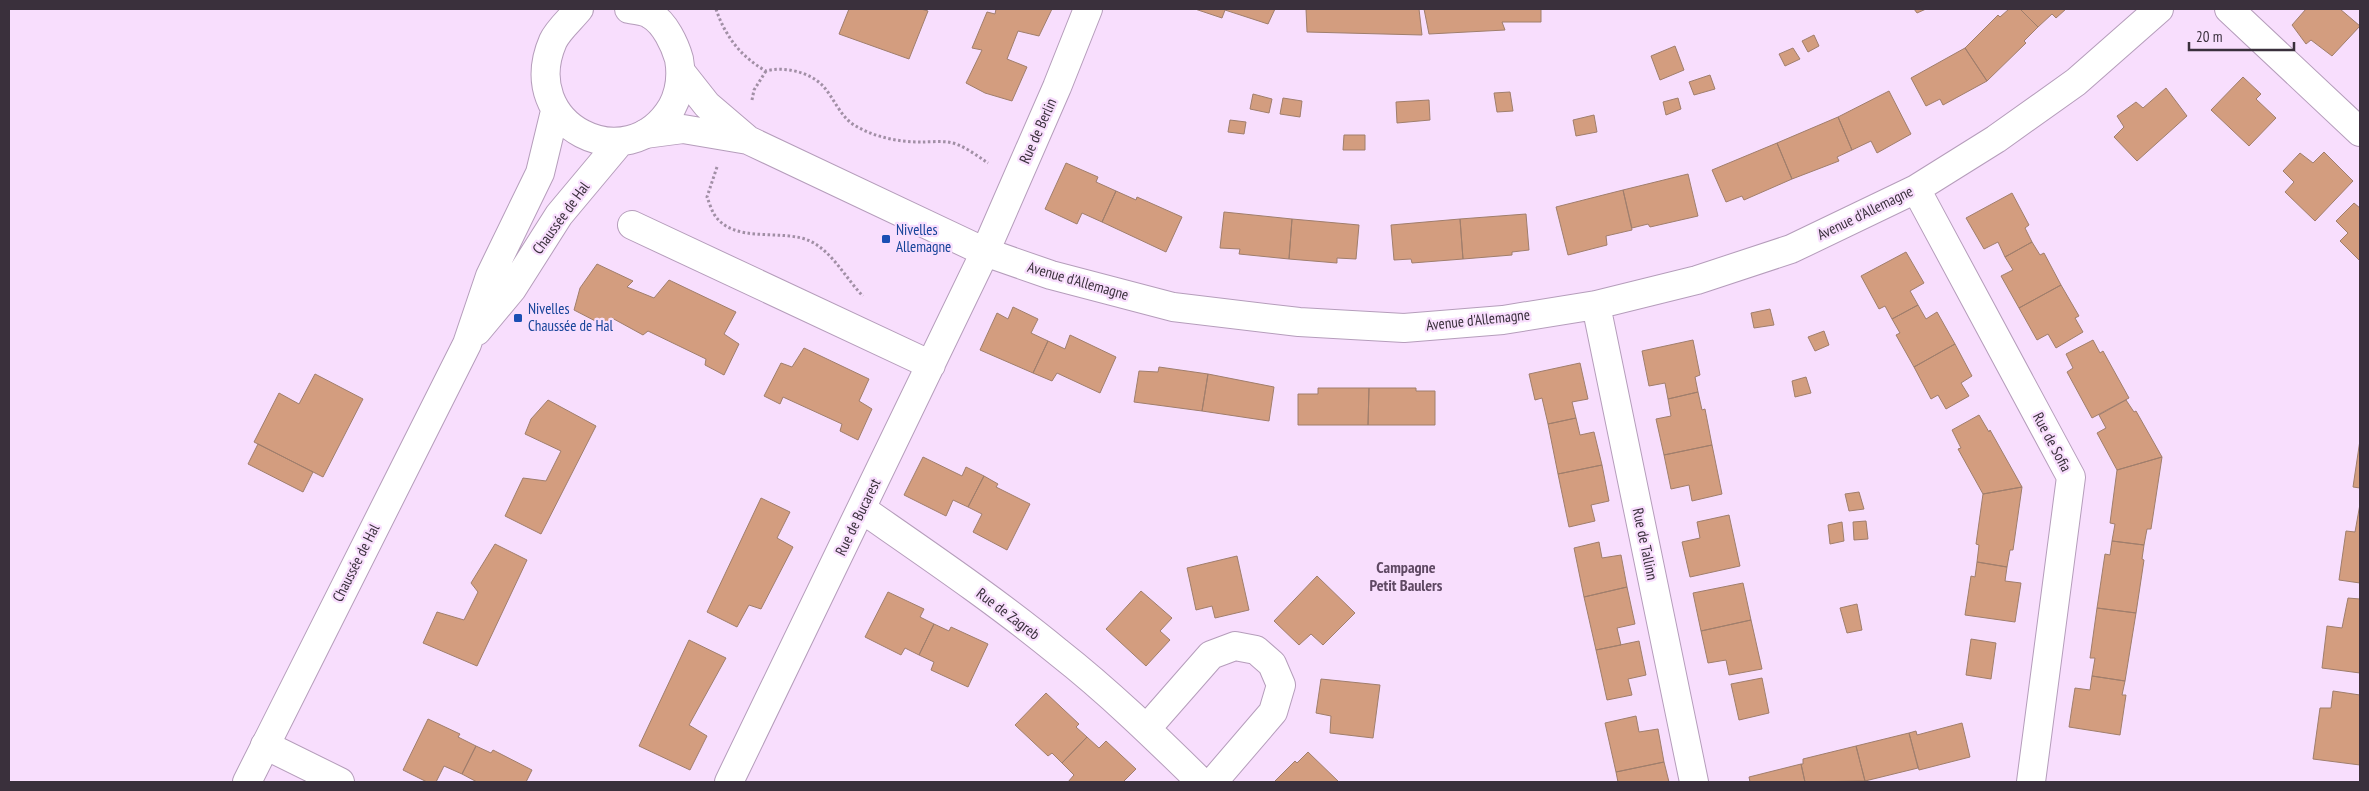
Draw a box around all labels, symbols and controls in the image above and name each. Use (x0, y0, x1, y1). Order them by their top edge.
scale bar (2189, 20, 2294, 52)
text: 20 m (2196, 27, 2222, 46)
street label: Rue de Berlin (1015, 95, 1060, 166)
street label: Chaussée de Hal (528, 177, 594, 258)
street label: Avenue d'Allemagne (1814, 181, 1916, 244)
place label: Nivelles Allemagne (896, 220, 951, 256)
marker: Nivelles Allemagne (880, 233, 892, 245)
street label: Avenue d'Allemagne (1025, 257, 1131, 304)
place label: Nivelles Chaussée de Hal (528, 299, 613, 335)
street label: Avenue d'Allemagne (1425, 305, 1531, 334)
marker: Nivelles Chaussée de Hal (512, 312, 524, 324)
street label: Rue de Sofia (2029, 409, 2076, 475)
street label: Rue de Bucarest (831, 475, 884, 558)
street label: Rue de Tallinn (1629, 506, 1662, 582)
street label: Chaussée de Hal (328, 520, 384, 605)
district label: Campagne Petit Baulers (1370, 557, 1443, 595)
street label: Rue de Zagreb (973, 584, 1044, 644)

